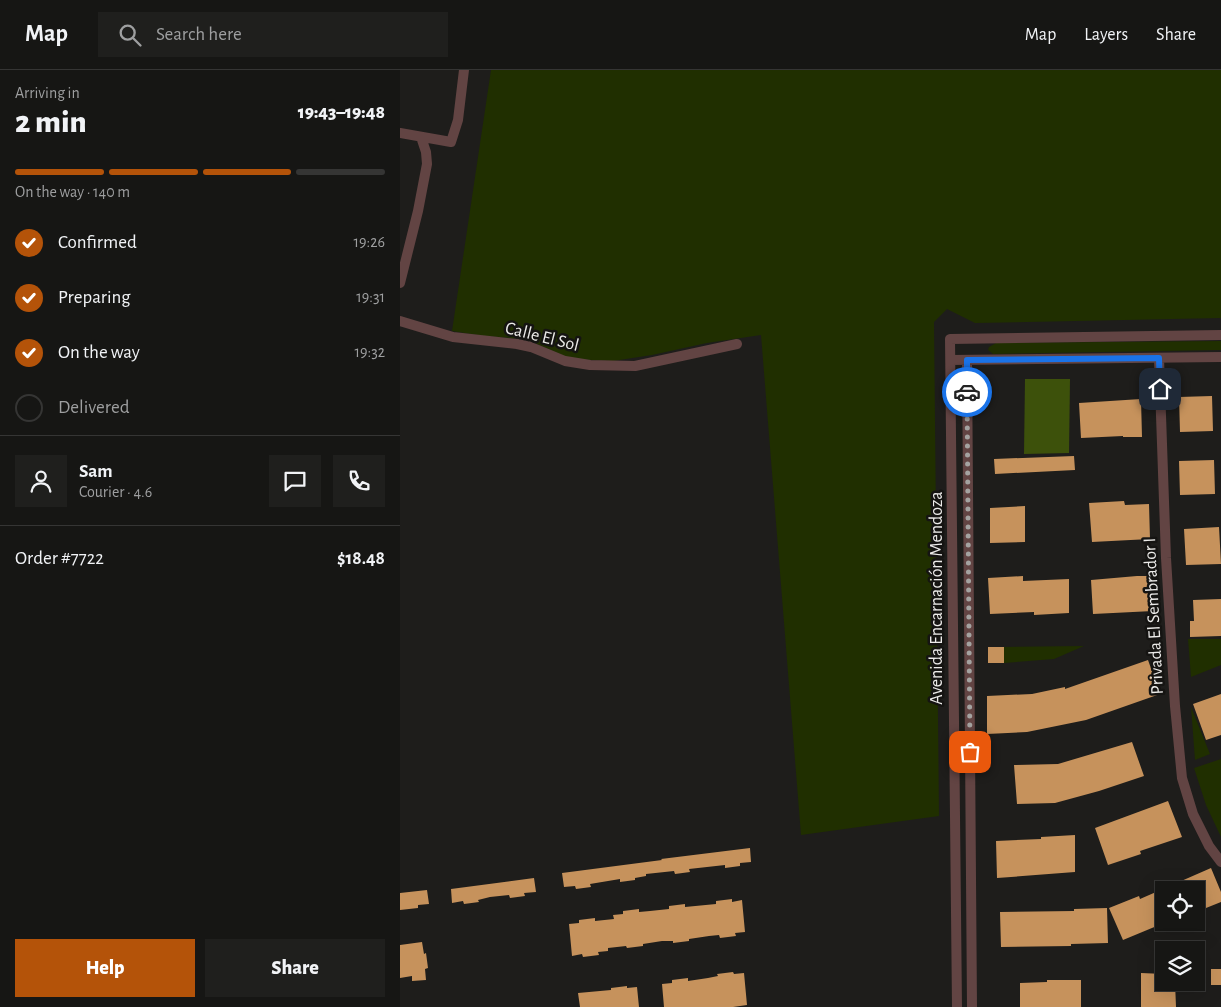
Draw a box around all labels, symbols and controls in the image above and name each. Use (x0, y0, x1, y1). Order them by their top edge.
search box (98, 12, 448, 57)
icon: search (116, 21, 144, 49)
text: Map (25, 22, 68, 46)
text: Search here (156, 25, 242, 44)
text: Map (1025, 26, 1056, 44)
text: Layers (1084, 26, 1128, 44)
text: Share (1156, 26, 1196, 44)
text: Arriving in (15, 85, 80, 101)
text: 19:43–19:48 (298, 103, 385, 122)
text: 2 min (15, 106, 87, 138)
text: On the way · 140 m (15, 184, 130, 200)
icon: check (15, 229, 43, 257)
text: Confirmed (58, 233, 137, 252)
text: 19:26 (354, 234, 385, 250)
icon: check (15, 284, 43, 312)
text: Preparing (58, 288, 131, 307)
text: 19:31 (356, 289, 385, 305)
street label: Calle El Sol (503, 319, 581, 355)
icon: check (15, 339, 43, 367)
text: On the way (58, 343, 140, 362)
text: 19:32 (354, 344, 385, 360)
courier (942, 367, 992, 417)
pin (1139, 368, 1181, 410)
icon: home (1146, 375, 1174, 403)
icon: car (953, 378, 981, 406)
text: Delivered (58, 398, 130, 417)
button: person (15, 455, 67, 507)
button: chat (269, 455, 321, 507)
button: phone (333, 455, 385, 507)
text: Sam (79, 462, 113, 481)
text: Courier · 4.6 (79, 484, 152, 500)
street label: Avenida Encarnación Mendoza (928, 491, 946, 705)
street label: Privada El Sembrador I (1141, 537, 1167, 695)
text: Order #7722 (15, 549, 104, 568)
text: $18.48 (337, 549, 385, 568)
pin (949, 731, 991, 773)
icon: bag (956, 738, 984, 766)
map controls (1155, 881, 1205, 991)
button: locate (1155, 881, 1205, 931)
button: Help (15, 939, 195, 997)
button: Share (205, 939, 385, 997)
button: layers (1155, 941, 1205, 991)

